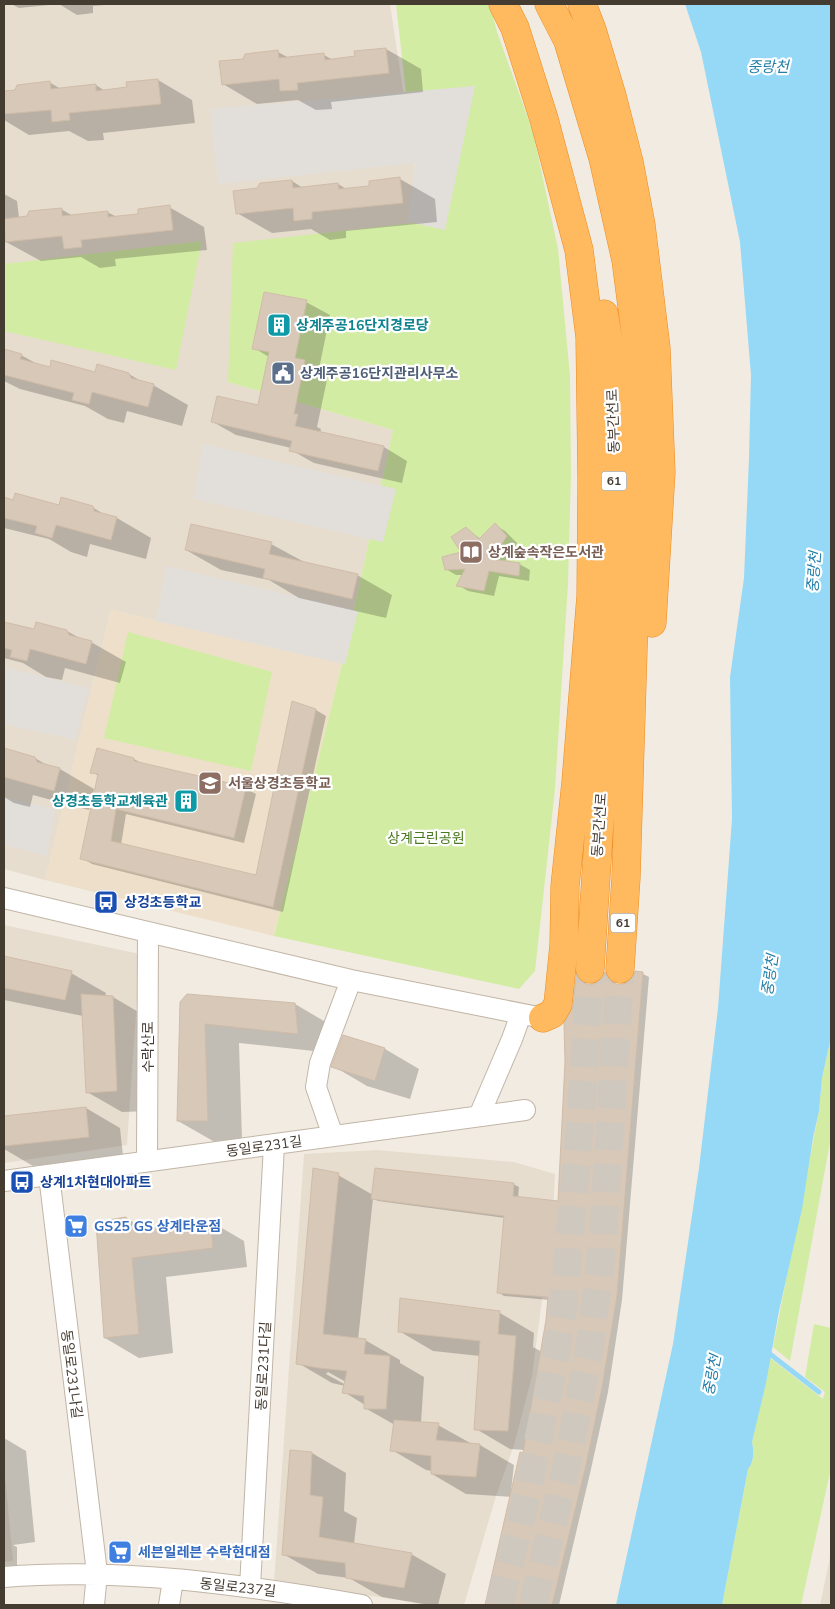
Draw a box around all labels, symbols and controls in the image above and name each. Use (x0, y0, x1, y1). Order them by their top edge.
water label: 중랑천 (747, 57, 791, 77)
building icon: 상계주공16단지경로당 (266, 312, 292, 338)
place label: 상계주공16단지경로당 (296, 316, 429, 335)
public building icon: 상계주공16단지관리사무소 (270, 360, 296, 386)
place label: 상계주공16단지관리사무소 (300, 364, 459, 383)
street label: 동부간선로 (603, 388, 624, 453)
road number: 61 (602, 472, 626, 491)
library icon: 상계숲속작은도서관 (458, 539, 484, 565)
place label: 상계숲속작은도서관 (488, 543, 604, 562)
water label: 중랑천 (803, 548, 826, 593)
school or university icon: 서울상경초등학교 (197, 770, 223, 796)
place label: 서울상경초등학교 (228, 774, 331, 793)
building icon: 상경초등학교체육관 (173, 788, 199, 814)
place label: 상경초등학교체육관 (52, 792, 168, 811)
street label: 동부간선로 (588, 792, 611, 858)
park label: 상계근린공원 (387, 829, 465, 848)
bus stop icon: 상겅초등학교 (93, 889, 119, 915)
place label: 상겅초등학교 (124, 893, 201, 912)
road number: 61 (610, 914, 636, 932)
water label: 중랑천 (757, 951, 783, 997)
street label: 수락산로 (139, 1021, 158, 1073)
street label: 동일로231길 (225, 1132, 303, 1161)
bus stop icon: 상계1차현대아파트 (9, 1169, 35, 1195)
place label: 상계1차현대아파트 (40, 1173, 152, 1192)
supermarket icon: GS25 GS 상계타운점 (63, 1213, 89, 1239)
place label: GS25 GS 상계타운점 (94, 1217, 221, 1236)
street label: 동일로231다길 (252, 1321, 275, 1411)
street label: 동일로231나길 (57, 1328, 86, 1420)
water label: 중랑천 (698, 1351, 726, 1397)
supermarket icon: 세븐일레븐 수락현대점 (107, 1539, 133, 1565)
place label: 세븐일레븐 수락현대점 (138, 1543, 271, 1562)
street label: 동일로237길 (199, 1574, 277, 1601)

